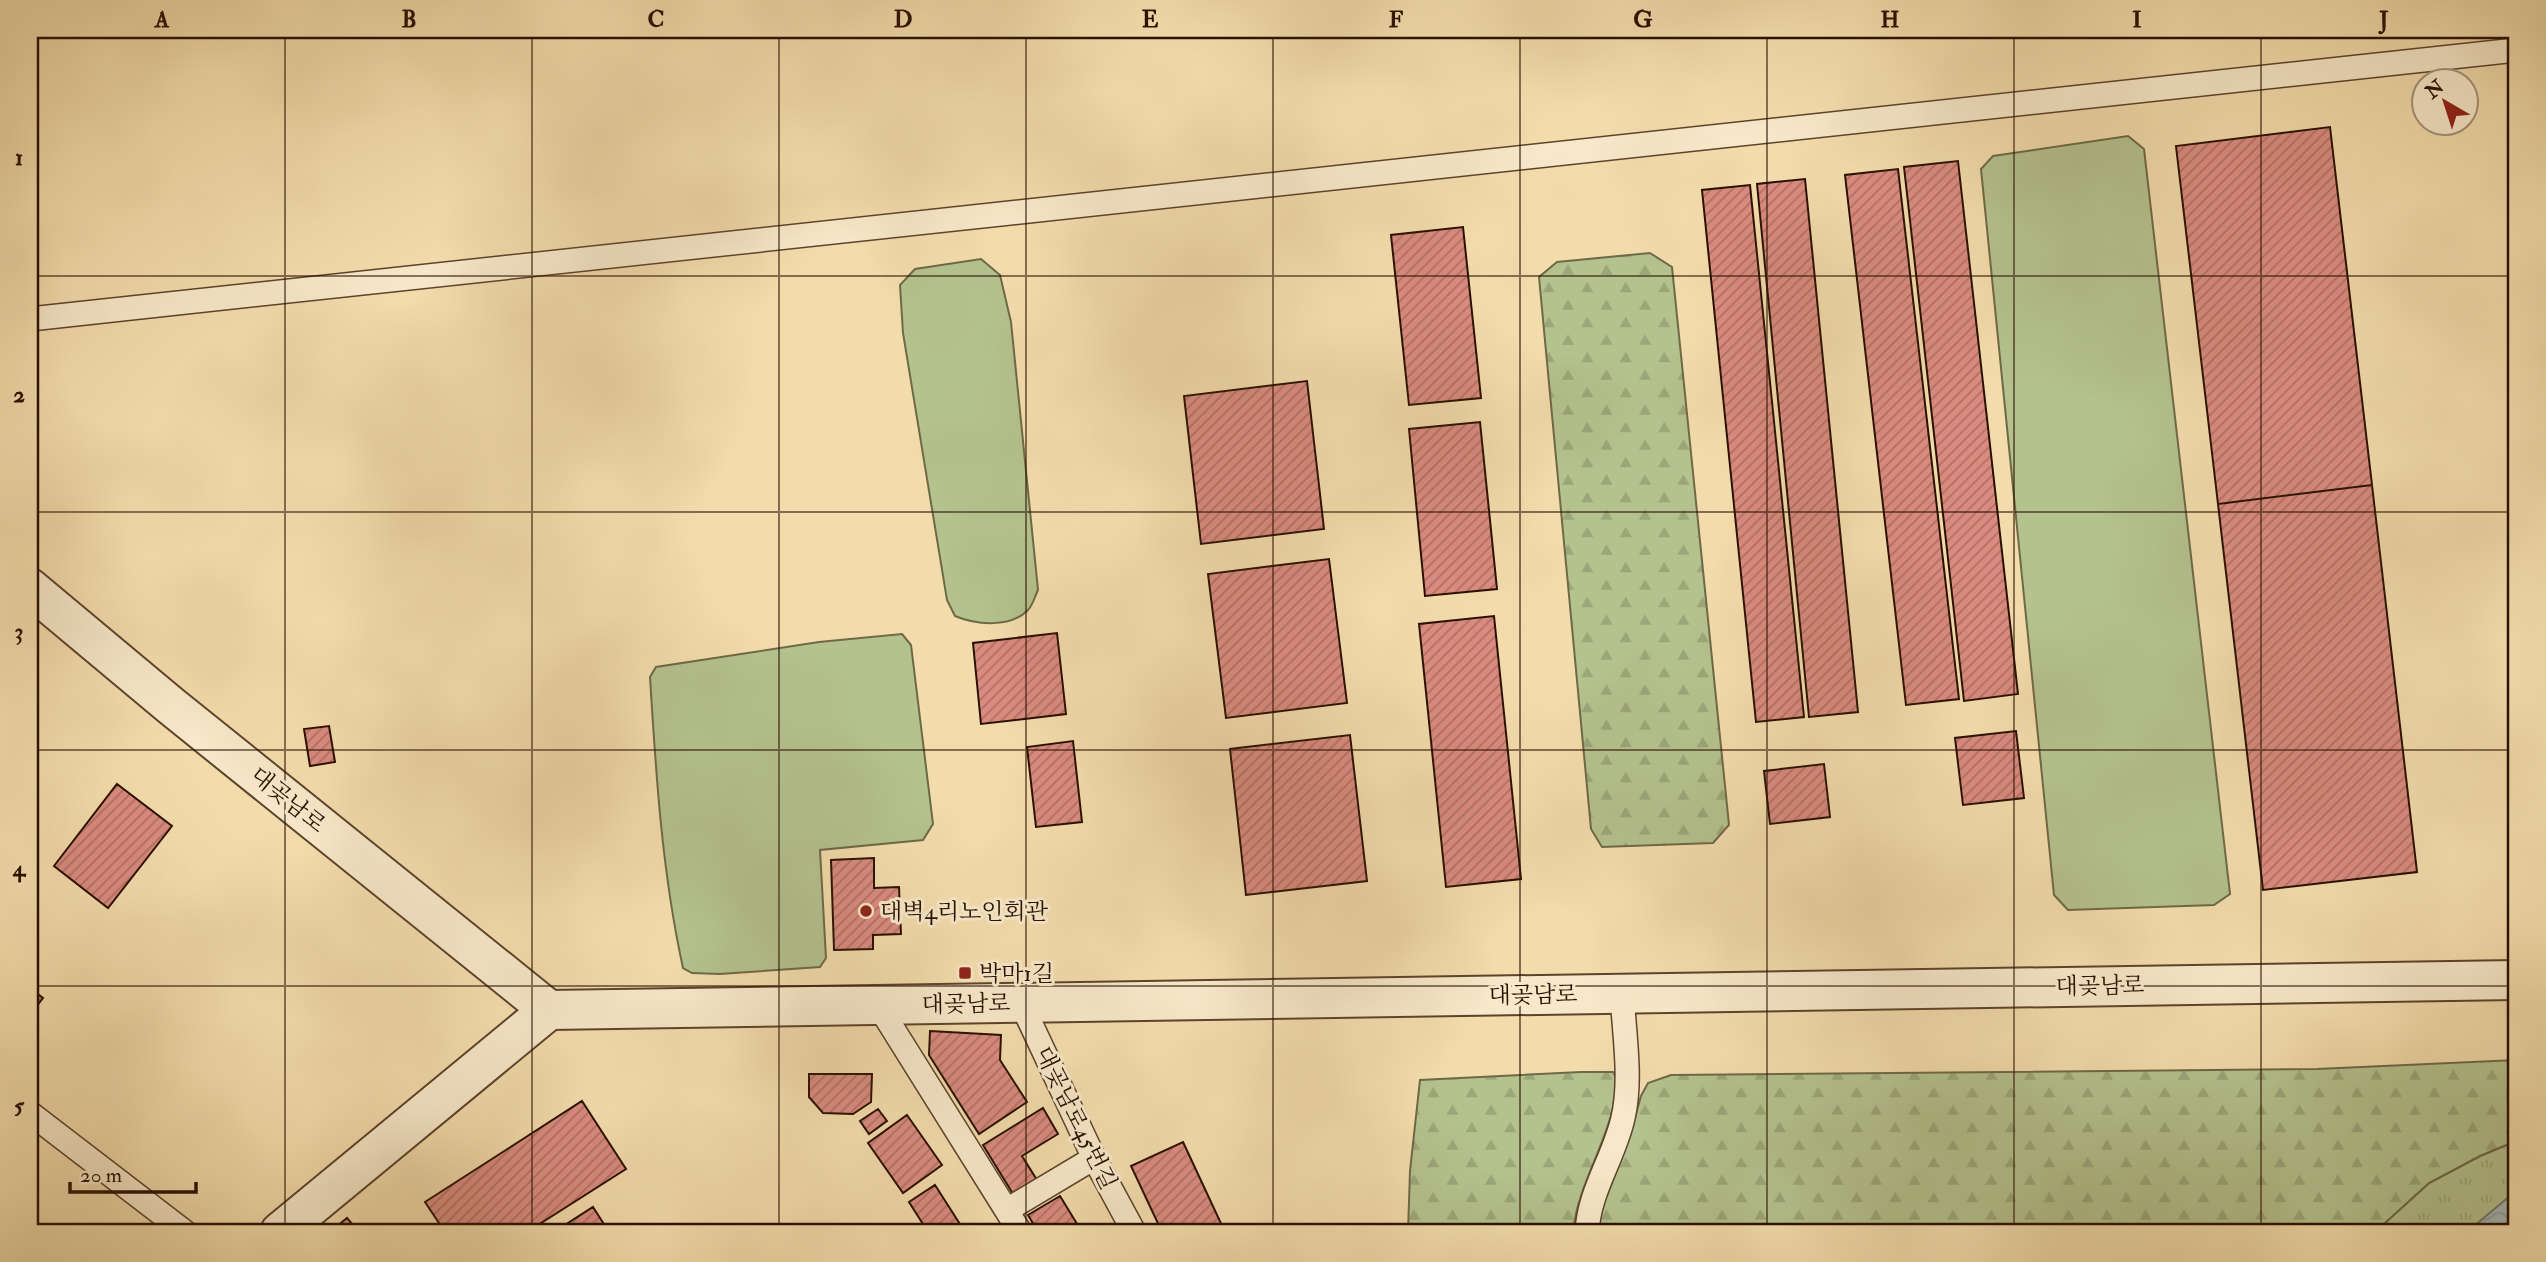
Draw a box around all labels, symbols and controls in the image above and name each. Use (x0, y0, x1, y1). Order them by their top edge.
text: A (154, 5, 170, 34)
text: B (401, 5, 417, 34)
text: C (648, 5, 664, 34)
text: D (894, 5, 912, 34)
text: E (1142, 5, 1159, 34)
text: F (1389, 5, 1404, 34)
text: G (1633, 5, 1653, 34)
text: H (1881, 5, 1900, 34)
text: I (2132, 5, 2142, 34)
text: J (2378, 5, 2389, 35)
north arrow (2410, 66, 2480, 136)
text: N (2420, 74, 2450, 105)
text: 1 (15, 143, 23, 172)
text: 2 (13, 380, 25, 409)
text: 3 (15, 617, 23, 646)
street label: 대곶남로 (244, 761, 332, 839)
text: 4 (12, 854, 27, 883)
place label: 대벽4리노인회관 (880, 897, 1049, 926)
marker: 대벽4리노인회관 (858, 903, 874, 919)
place label: 박마1길 (979, 959, 1054, 988)
marker: 박마1길 (957, 965, 973, 981)
street label: 대곶남로 (2055, 971, 2145, 1001)
street label: 대곶남로 (1488, 980, 1578, 1010)
street label: 대곶남로 (921, 989, 1011, 1019)
street label: 대곶남로45번길 (1029, 1042, 1123, 1194)
text: 5 (14, 1091, 25, 1120)
scale bar (70, 1150, 196, 1194)
text: 20 m (80, 1162, 122, 1189)

